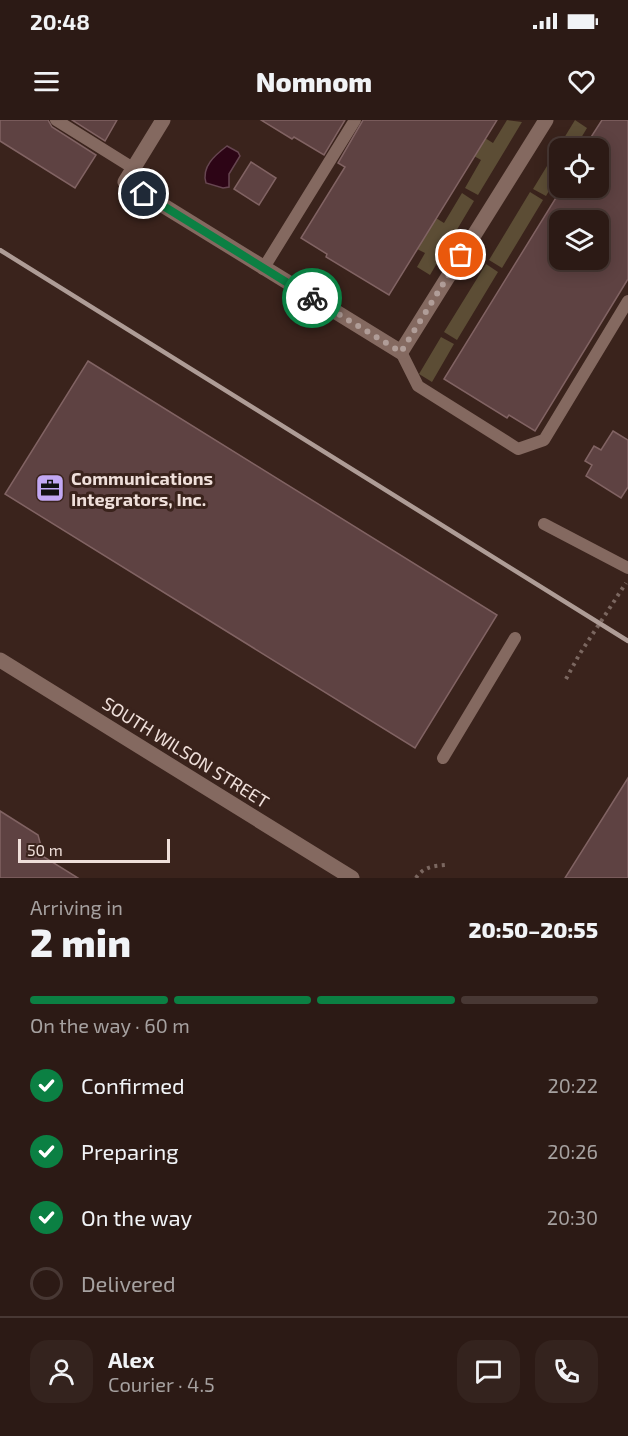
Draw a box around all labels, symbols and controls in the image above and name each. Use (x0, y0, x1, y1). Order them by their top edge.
text: 20:48 (30, 8, 90, 34)
icon: menu (30, 65, 63, 98)
text: Nomnom (256, 65, 372, 97)
icon: heart (565, 65, 598, 98)
map controls (549, 138, 609, 270)
button: locate (549, 138, 609, 198)
pin (118, 168, 169, 219)
icon: home (127, 177, 160, 210)
button: layers (549, 210, 609, 270)
pin (435, 229, 486, 280)
icon: bag (444, 238, 477, 271)
courier (282, 268, 342, 328)
icon: bike (296, 282, 329, 315)
place label: Communications Integrators, Inc. (71, 467, 213, 510)
office icon: Communications Integrators, Inc. (34, 472, 66, 504)
street label: SOUTH WILSON STREET (99, 692, 274, 813)
scale bar (18, 836, 170, 864)
text: 50 m (27, 840, 63, 859)
text: Arriving in (30, 895, 123, 919)
text: 20:50–20:55 (469, 916, 598, 942)
text: 2 min (30, 918, 131, 965)
text: On the way · 60 m (30, 1013, 190, 1037)
icon: check (30, 1069, 63, 1102)
text: Confirmed (81, 1072, 185, 1098)
text: 20:22 (548, 1073, 598, 1097)
icon: check (30, 1135, 63, 1168)
text: Preparing (81, 1138, 179, 1164)
text: 20:26 (547, 1139, 598, 1163)
icon: check (30, 1201, 63, 1234)
text: On the way (81, 1204, 192, 1230)
text: 20:30 (547, 1205, 598, 1229)
text: Delivered (81, 1270, 176, 1296)
button: person (30, 1340, 93, 1403)
button: chat (457, 1340, 520, 1403)
button: phone (535, 1340, 598, 1403)
text: Alex (108, 1346, 154, 1372)
text: Courier · 4.5 (108, 1372, 215, 1396)

